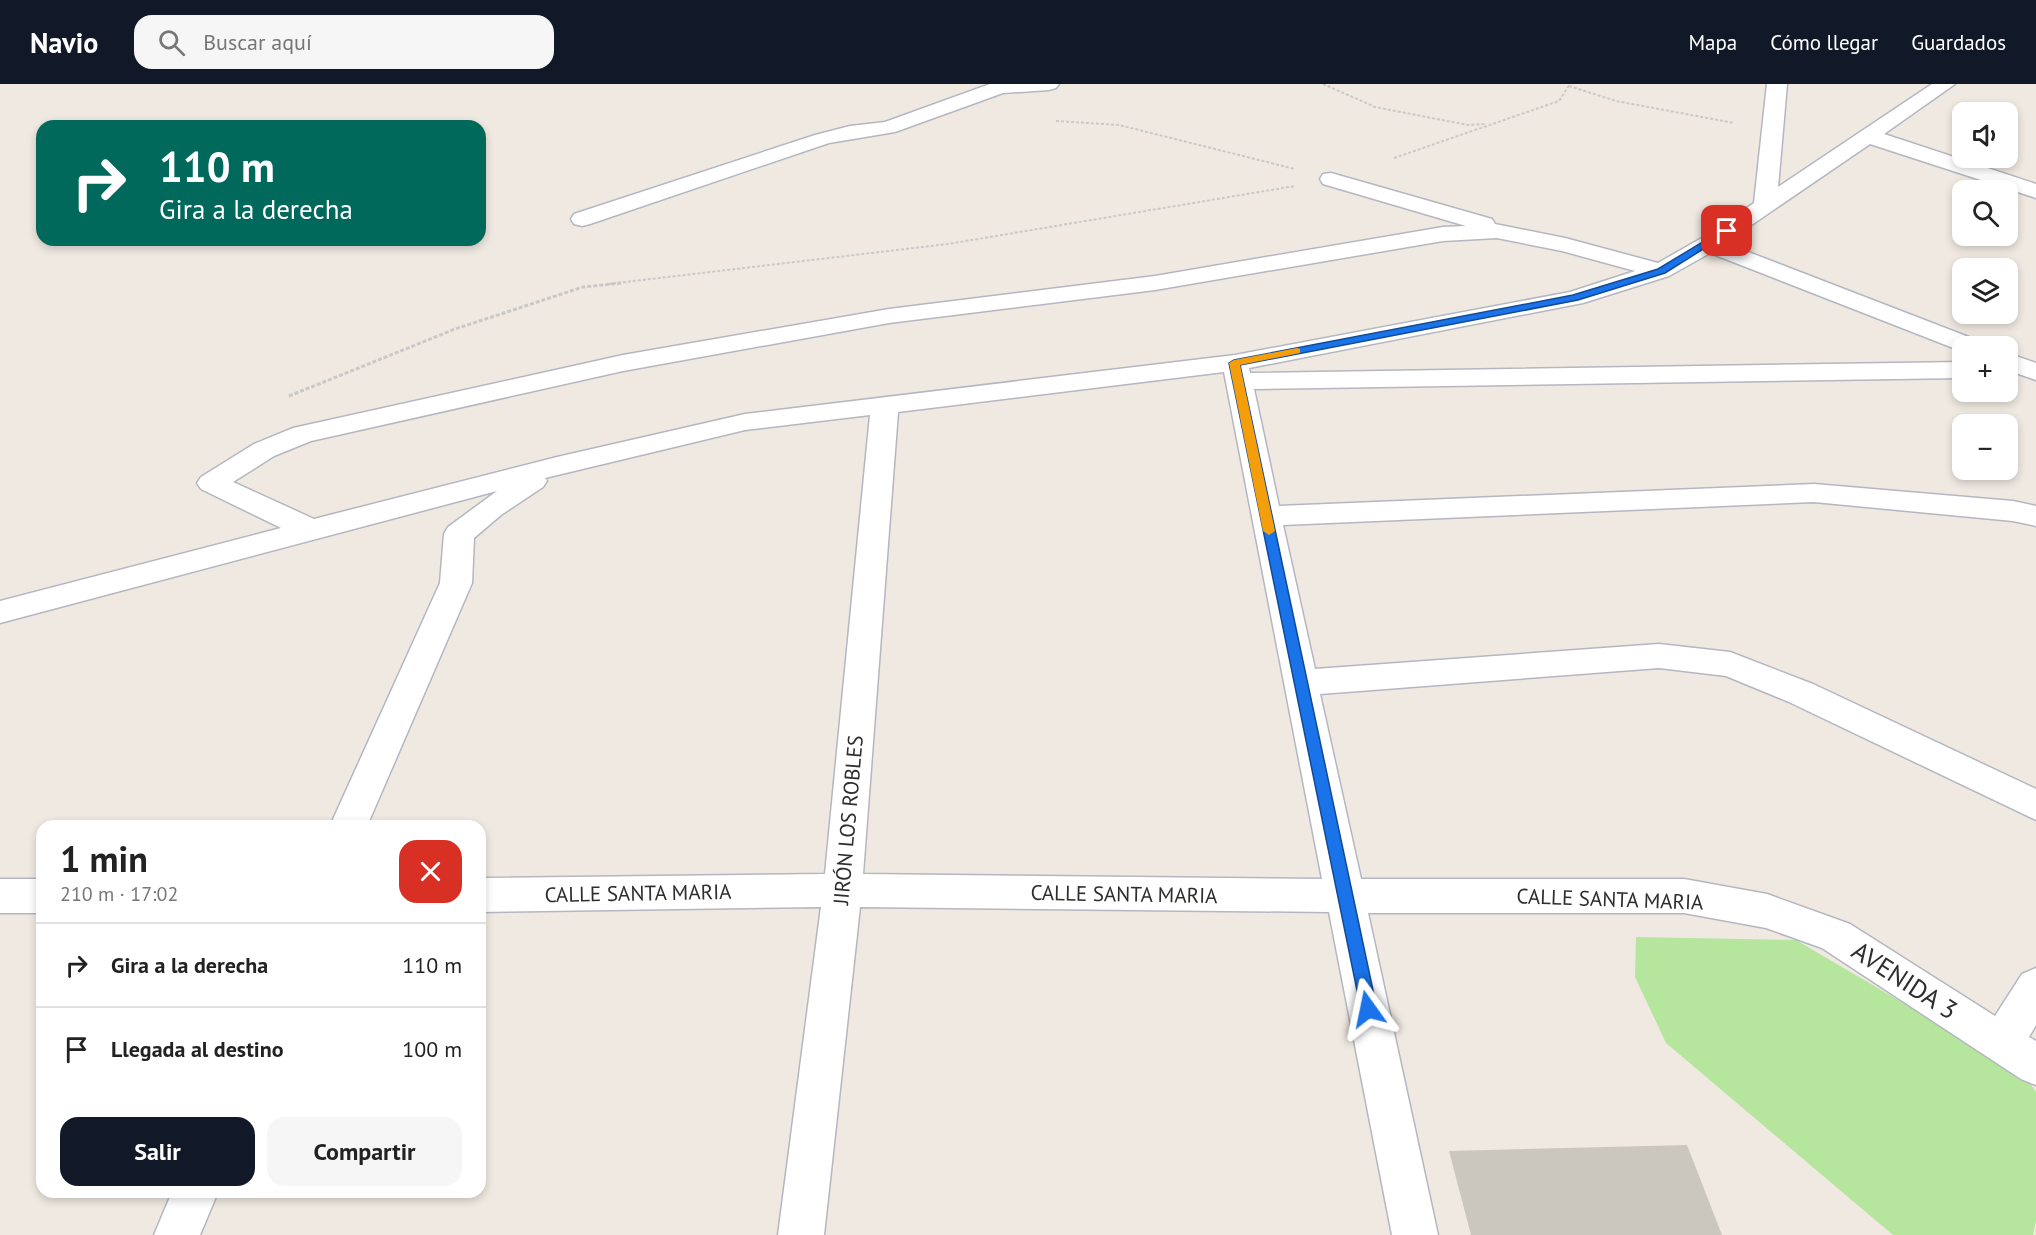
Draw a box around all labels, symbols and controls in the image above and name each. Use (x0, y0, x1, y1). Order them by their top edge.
search box (134, 15, 554, 69)
text: Navio (30, 24, 98, 61)
icon: search (155, 26, 188, 59)
text: Buscar aquí (203, 28, 312, 56)
text: Mapa (1688, 29, 1737, 56)
text: Cómo llegar (1770, 29, 1878, 56)
text: Guardados (1911, 29, 2006, 56)
map controls (1952, 102, 2018, 480)
button: sound (1952, 102, 2018, 168)
text: 110 m (159, 139, 275, 194)
icon: right (60, 144, 138, 222)
button: search (1952, 180, 2018, 246)
text: Gira a la derecha (159, 192, 353, 226)
pin (1701, 205, 1752, 256)
icon: arrive (1710, 214, 1743, 247)
button: layers (1952, 258, 2018, 324)
button: + (1952, 336, 2018, 402)
button: − (1952, 414, 2018, 480)
street label: JIRÓN LOS ROBLES (827, 734, 869, 907)
text: 1 min (60, 835, 148, 882)
button: close (399, 840, 462, 903)
street label: CALLE SANTA MARIA (544, 878, 732, 908)
street label: CALLE SANTA MARIA (1030, 879, 1218, 909)
text: 210 m · 17:02 (60, 881, 178, 907)
street label: CALLE SANTA MARIA (1516, 882, 1705, 916)
street label: AVENIDA 3 (1846, 934, 1964, 1026)
icon: right (60, 949, 93, 982)
text: Gira a la derecha (111, 951, 268, 979)
text: 110 m (402, 951, 462, 979)
position arrow (1336, 977, 1400, 1041)
icon: arrive (60, 1033, 93, 1066)
text: Llegada al destino (111, 1035, 284, 1063)
text: 100 m (402, 1035, 462, 1063)
button: Salir (60, 1117, 255, 1186)
button: Compartir (267, 1117, 462, 1186)

